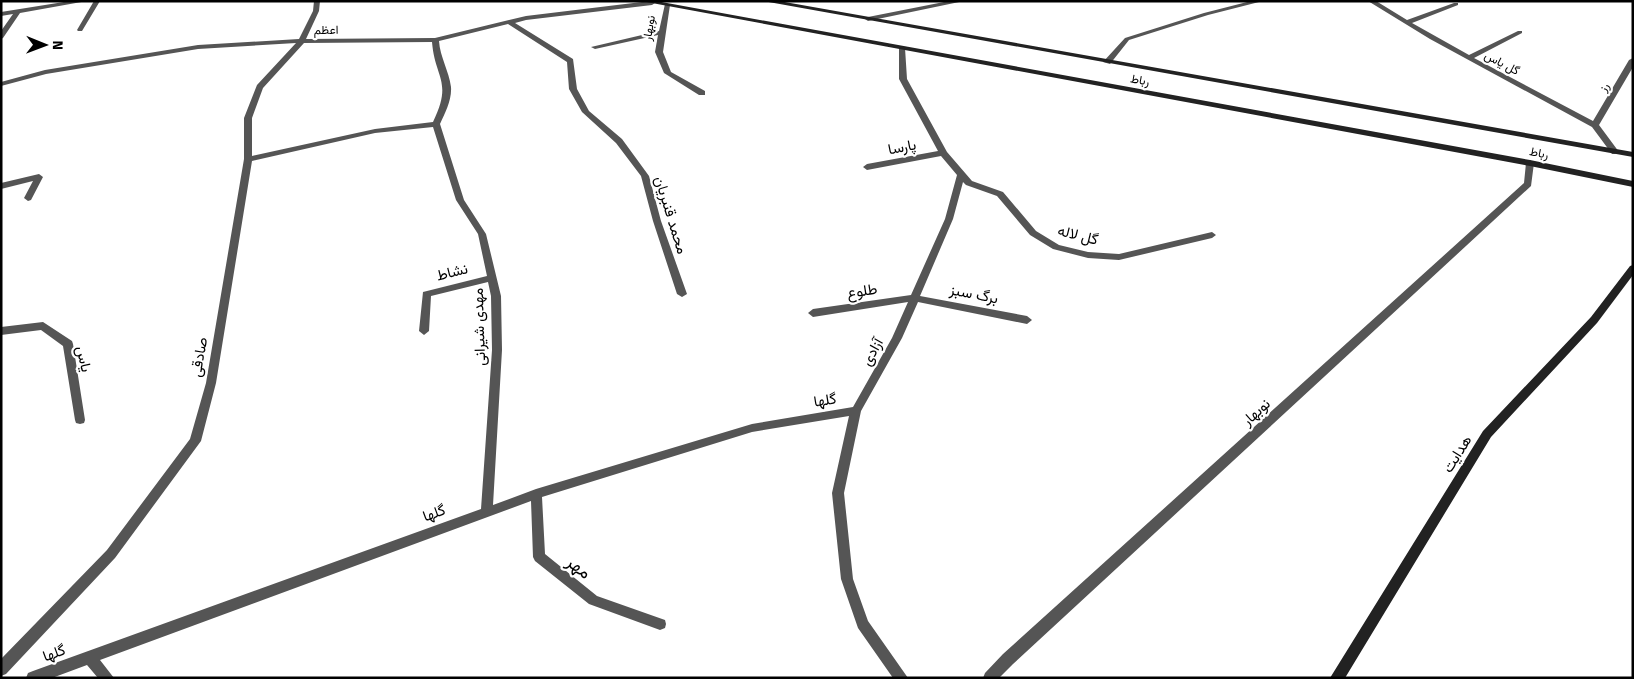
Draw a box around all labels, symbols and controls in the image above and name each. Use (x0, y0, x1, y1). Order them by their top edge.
street label: نوبهار (640, 14, 659, 43)
north arrow (20, 20, 70, 70)
street label: اعظم (314, 23, 339, 38)
text: N (49, 40, 66, 50)
street label: گل یاس (1482, 48, 1522, 79)
street label: رباط (1129, 71, 1151, 90)
street label: رز (1595, 80, 1613, 95)
street label: پارسا (886, 135, 918, 160)
street label: رباط (1528, 144, 1550, 163)
street label: محمد قنبریان (651, 174, 691, 256)
street label: گل لاله (1056, 221, 1101, 249)
street label: نشاط (434, 259, 470, 285)
street label: طلوع (846, 280, 879, 304)
street label: برگ سبز (947, 280, 1000, 307)
street label: مهدی شیرانی (469, 288, 490, 366)
street label: آزادی (857, 334, 888, 369)
street label: صادقی (187, 336, 212, 379)
street label: یاس (71, 344, 96, 374)
street label: گلها (812, 389, 838, 411)
street label: نوبهار (1237, 395, 1274, 430)
street label: هدایت (1439, 432, 1475, 476)
street label: گلها (420, 501, 448, 525)
street label: مهر (561, 550, 596, 584)
street label: گلها (40, 641, 68, 665)

